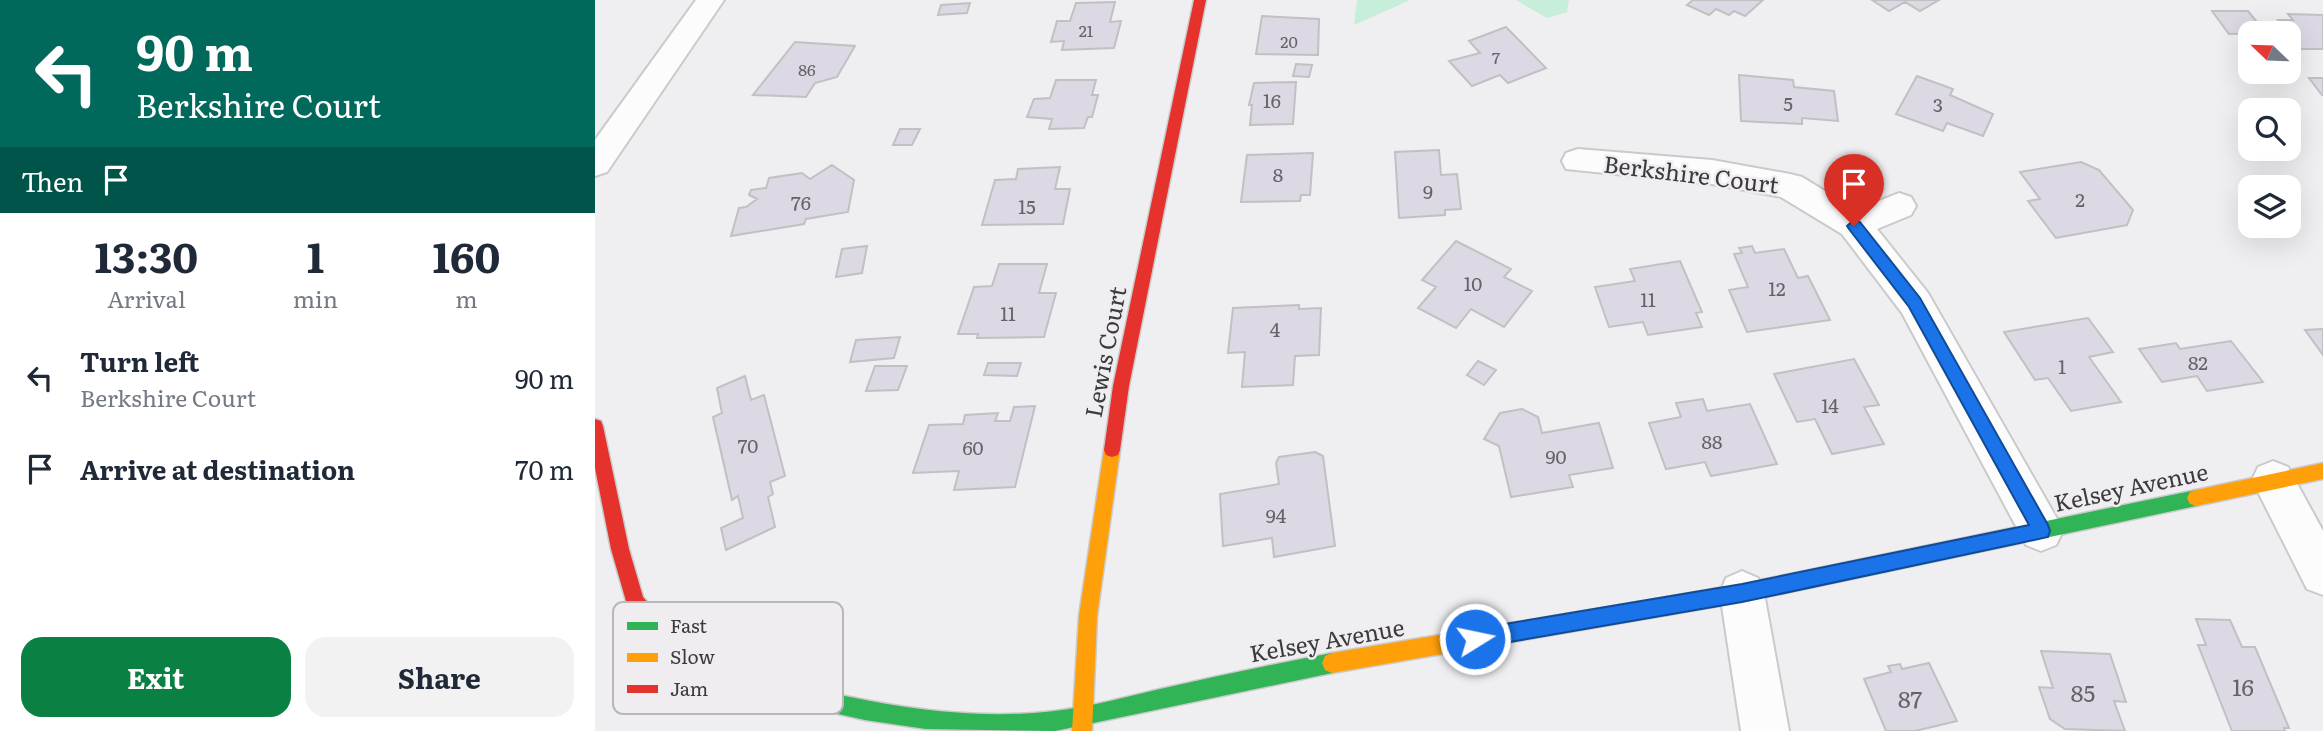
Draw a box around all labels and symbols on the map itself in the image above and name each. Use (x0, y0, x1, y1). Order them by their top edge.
house number: 21 (1079, 18, 1094, 42)
north arrow (2238, 21, 2301, 84)
house number: 20 (1280, 29, 1298, 53)
house number: 7 (1492, 45, 1500, 69)
house number: 86 (798, 57, 816, 81)
house number: 16 (1263, 86, 1281, 114)
house number: 5 (1783, 89, 1793, 117)
house number: 3 (1933, 90, 1943, 118)
street label: Berkshire Court (1602, 145, 1781, 201)
pin (1824, 154, 1884, 226)
house number: 8 (1273, 160, 1283, 188)
house number: 9 (1423, 177, 1433, 205)
house number: 2 (2075, 185, 2085, 213)
house number: 76 (791, 188, 811, 216)
house number: 15 (1018, 192, 1036, 220)
house number: 10 (1464, 269, 1482, 297)
house number: 12 (1768, 274, 1786, 302)
street label: Lewis Court (1075, 282, 1134, 420)
house number: 11 (1640, 285, 1656, 313)
house number: 11 (1000, 299, 1016, 327)
house number: 4 (1270, 315, 1281, 343)
house number: 82 (2188, 348, 2208, 376)
house number: 1 (2058, 352, 2066, 380)
house number: 14 (1821, 391, 1839, 419)
house number: 88 (1702, 427, 1722, 455)
house number: 70 (738, 431, 758, 459)
house number: 60 (962, 433, 984, 461)
house number: 90 (1546, 442, 1566, 470)
street label: Kelsey Avenue (2050, 453, 2211, 519)
house number: 94 (1266, 501, 1287, 529)
legend (613, 602, 843, 714)
position arrow (1438, 602, 1512, 676)
street label: Kelsey Avenue (1247, 609, 1407, 669)
text: Fast (670, 611, 707, 639)
text: Slow (670, 642, 715, 670)
house number: 16 (2232, 669, 2254, 703)
text: Jam (670, 674, 708, 702)
house number: 85 (2071, 675, 2095, 709)
house number: 87 (1898, 681, 1922, 715)

